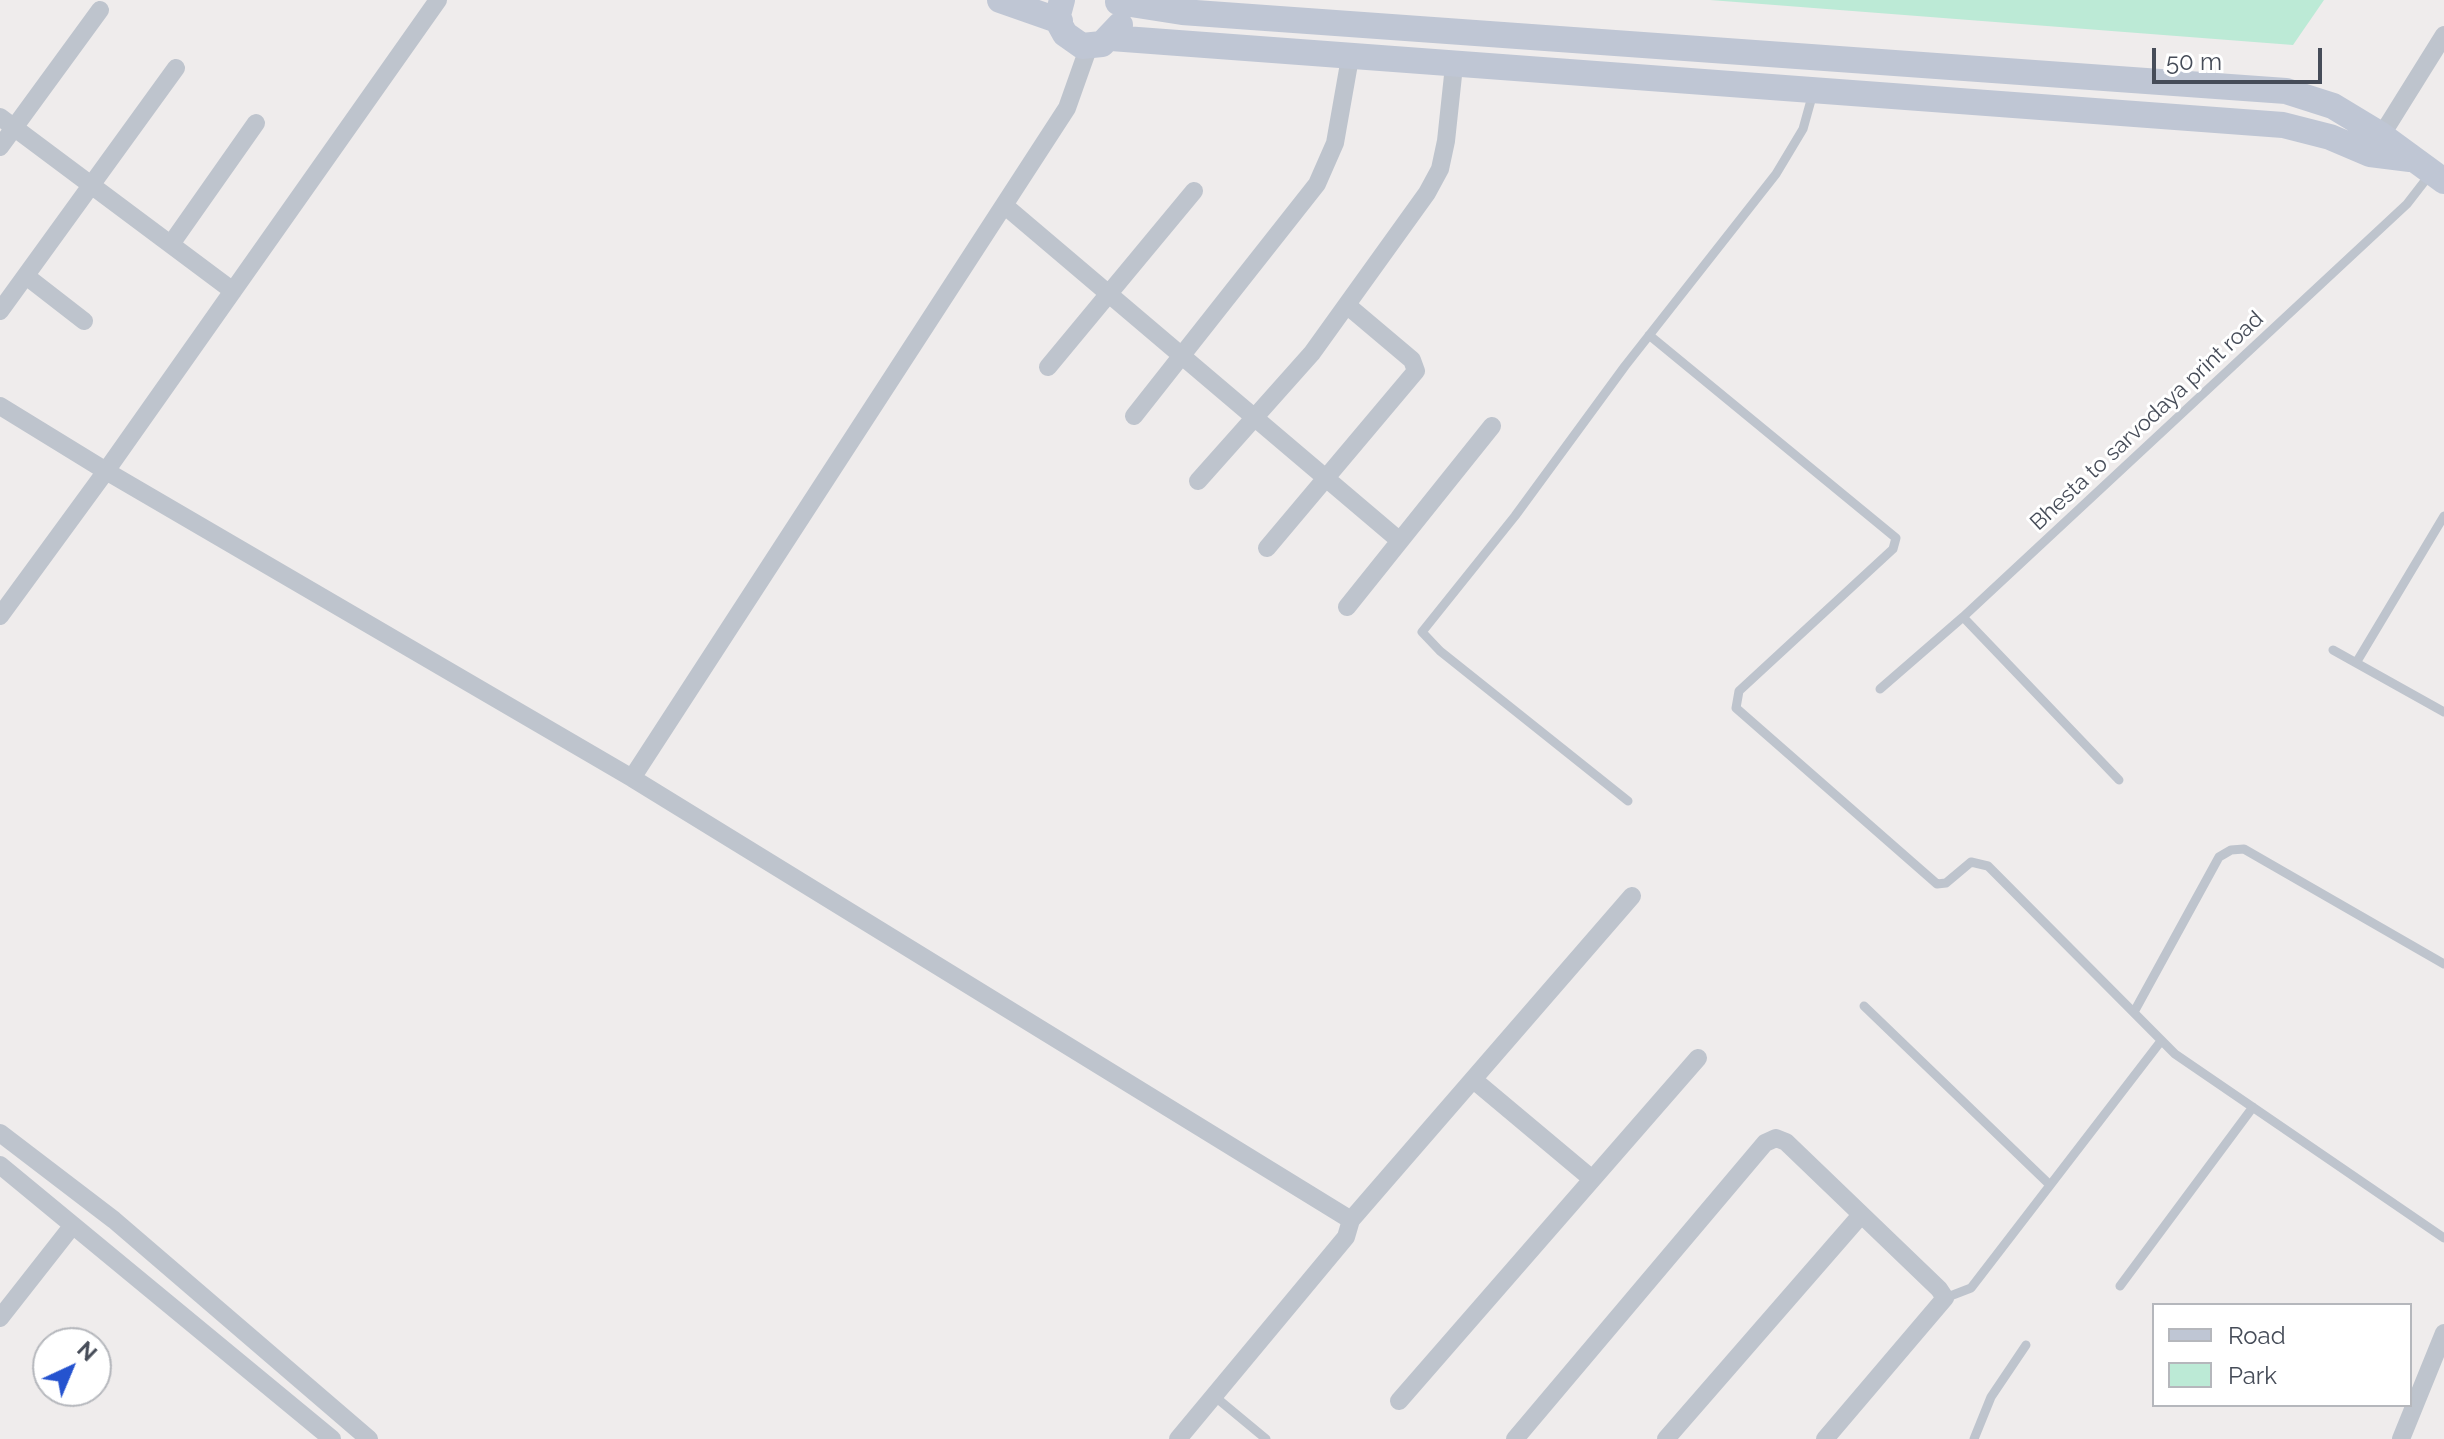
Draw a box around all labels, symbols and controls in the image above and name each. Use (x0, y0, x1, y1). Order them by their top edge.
scale bar (2156, 32, 2326, 82)
text: 50 m (2166, 47, 2222, 76)
street label: Bhesta to sarvodaya print road (2025, 306, 2269, 536)
legend (2152, 1303, 2412, 1407)
text: Road (2228, 1321, 2286, 1350)
north arrow (32, 1327, 112, 1407)
text: N (72, 1336, 102, 1366)
text: Park (2228, 1361, 2277, 1390)

